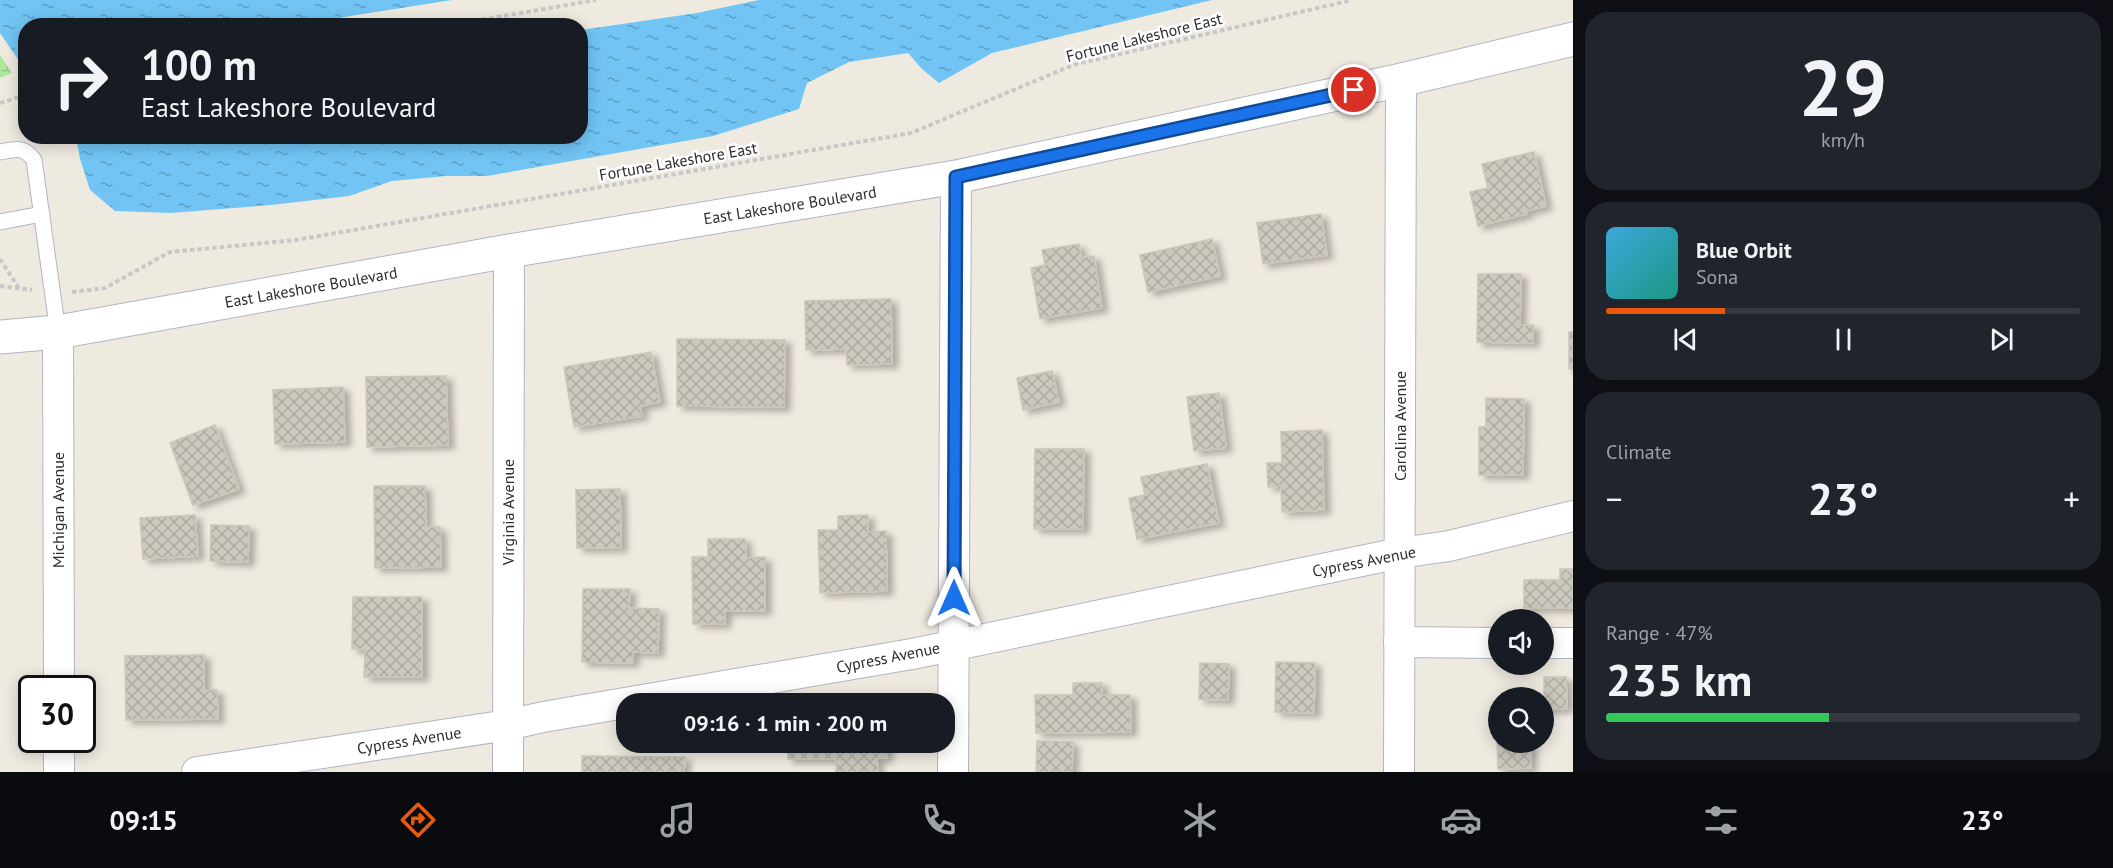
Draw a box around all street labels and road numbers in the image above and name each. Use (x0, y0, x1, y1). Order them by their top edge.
street label: Fortune Lakeshore East (1064, 8, 1225, 66)
street label: Fortune Lakeshore East (597, 137, 759, 185)
street label: East Lakeshore Boulevard (702, 181, 878, 229)
street label: East Lakeshore Boulevard (223, 262, 399, 312)
street label: Carolina Avenue (1390, 371, 1410, 481)
street label: Michigan Avenue (48, 452, 68, 568)
street label: Virginia Avenue (498, 459, 518, 566)
street label: Cypress Avenue (1310, 541, 1418, 581)
street label: Cypress Avenue (834, 637, 942, 677)
street label: Cypress Avenue (355, 722, 463, 758)

